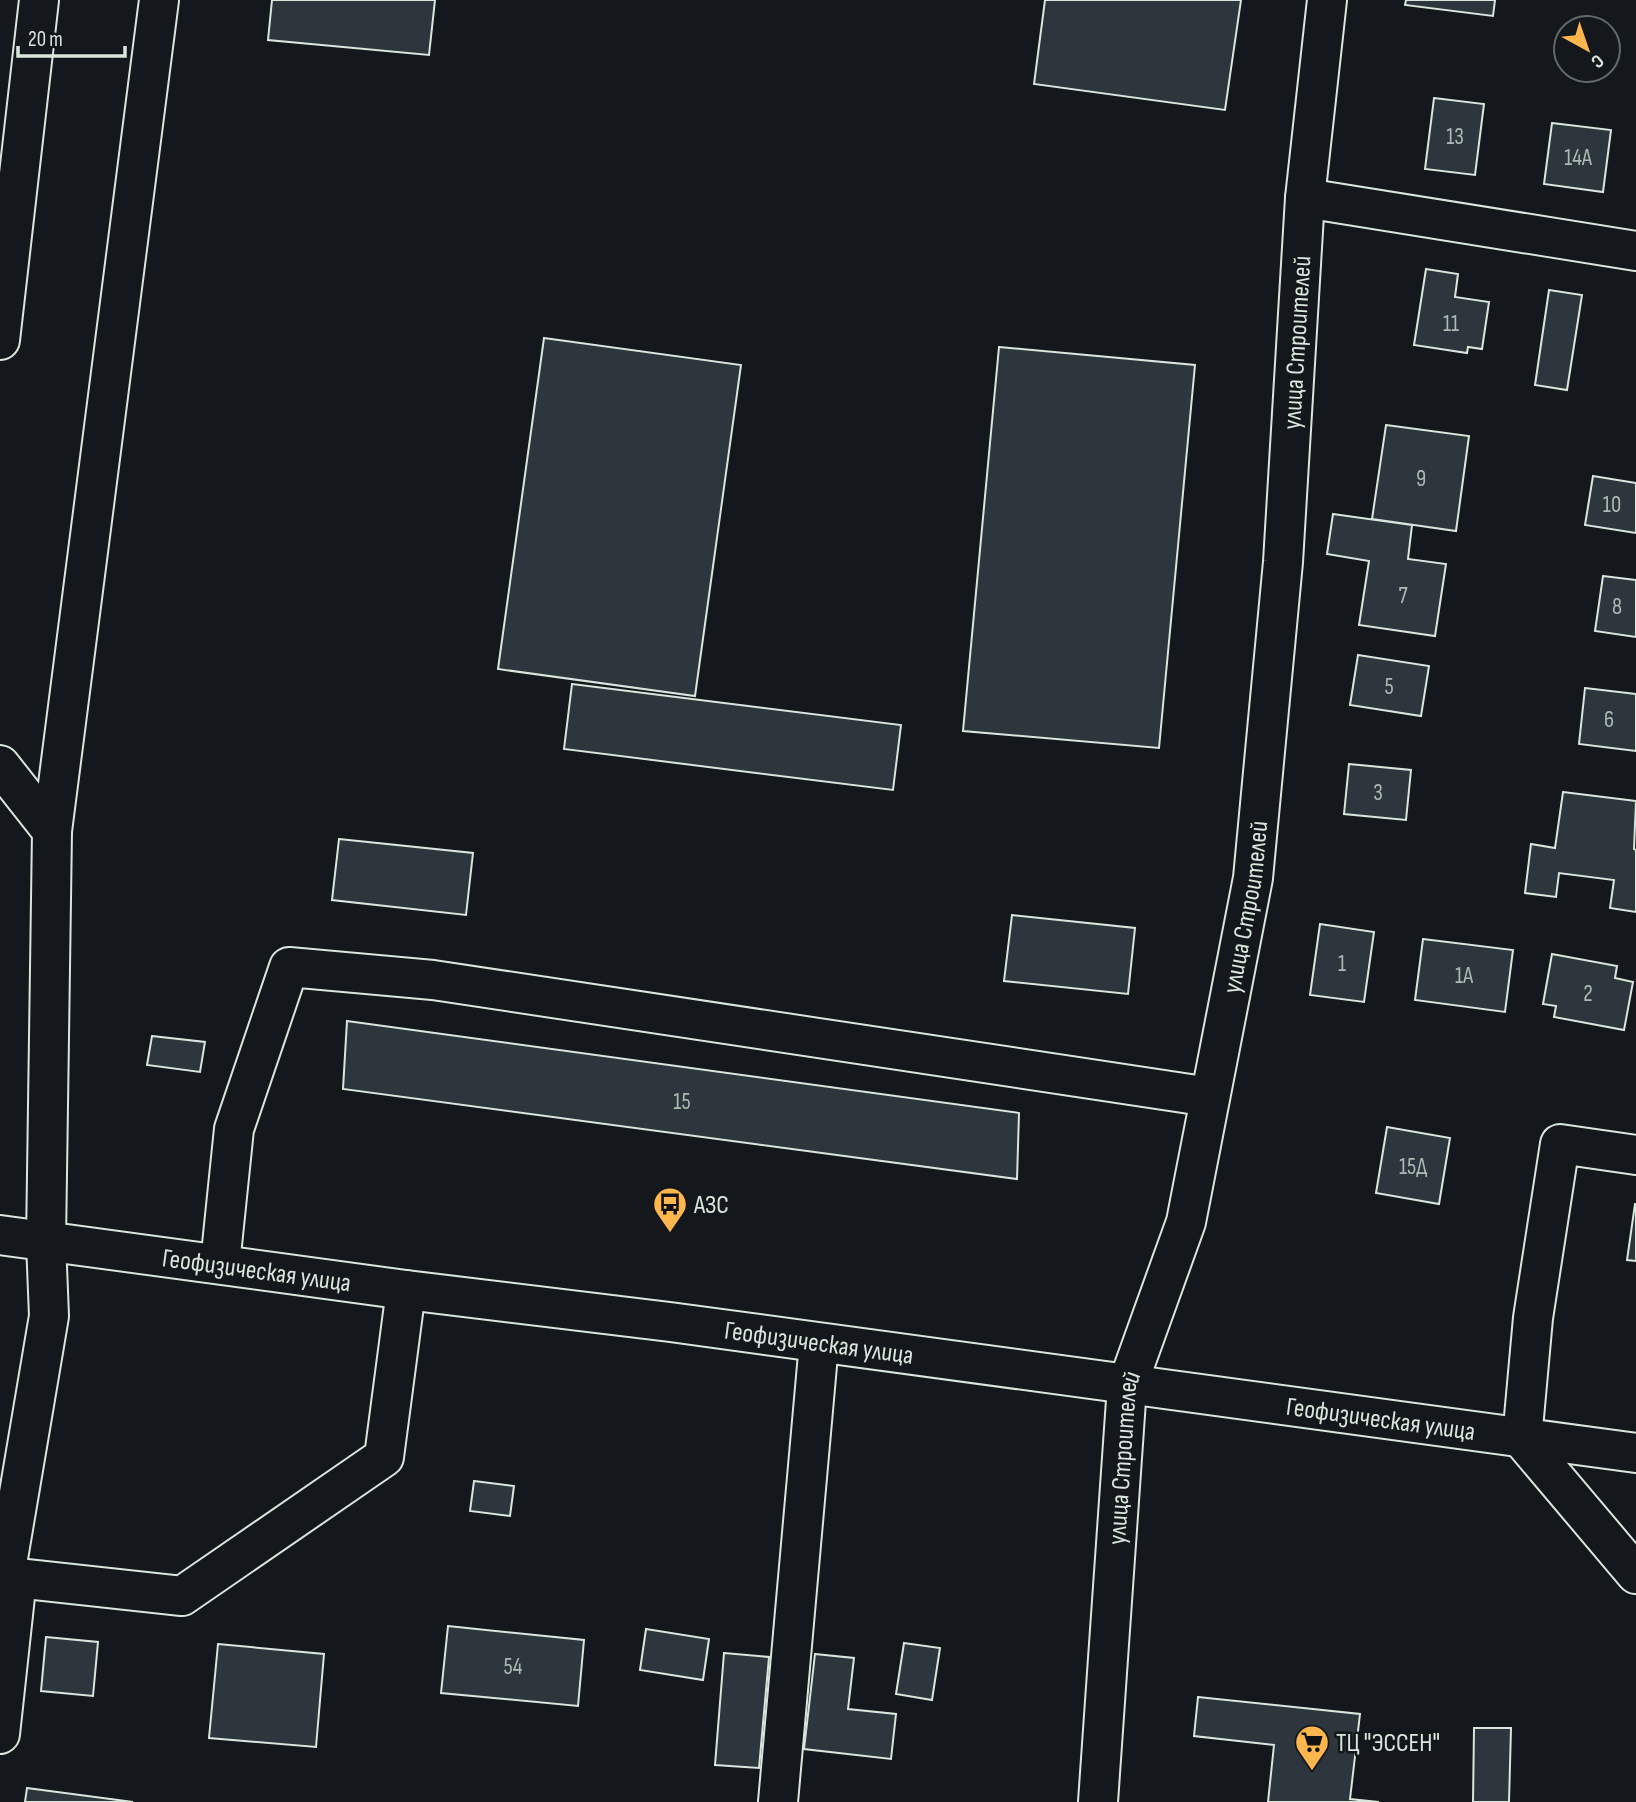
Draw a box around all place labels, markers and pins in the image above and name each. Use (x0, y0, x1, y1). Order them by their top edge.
bus stop icon: АЗС (651, 1185, 689, 1234)
place label: АЗС (693, 1190, 729, 1221)
supermarket icon: ТЦ "ЭССЕН" (1293, 1723, 1331, 1772)
place label: ТЦ "ЭССЕН" (1336, 1728, 1440, 1759)

